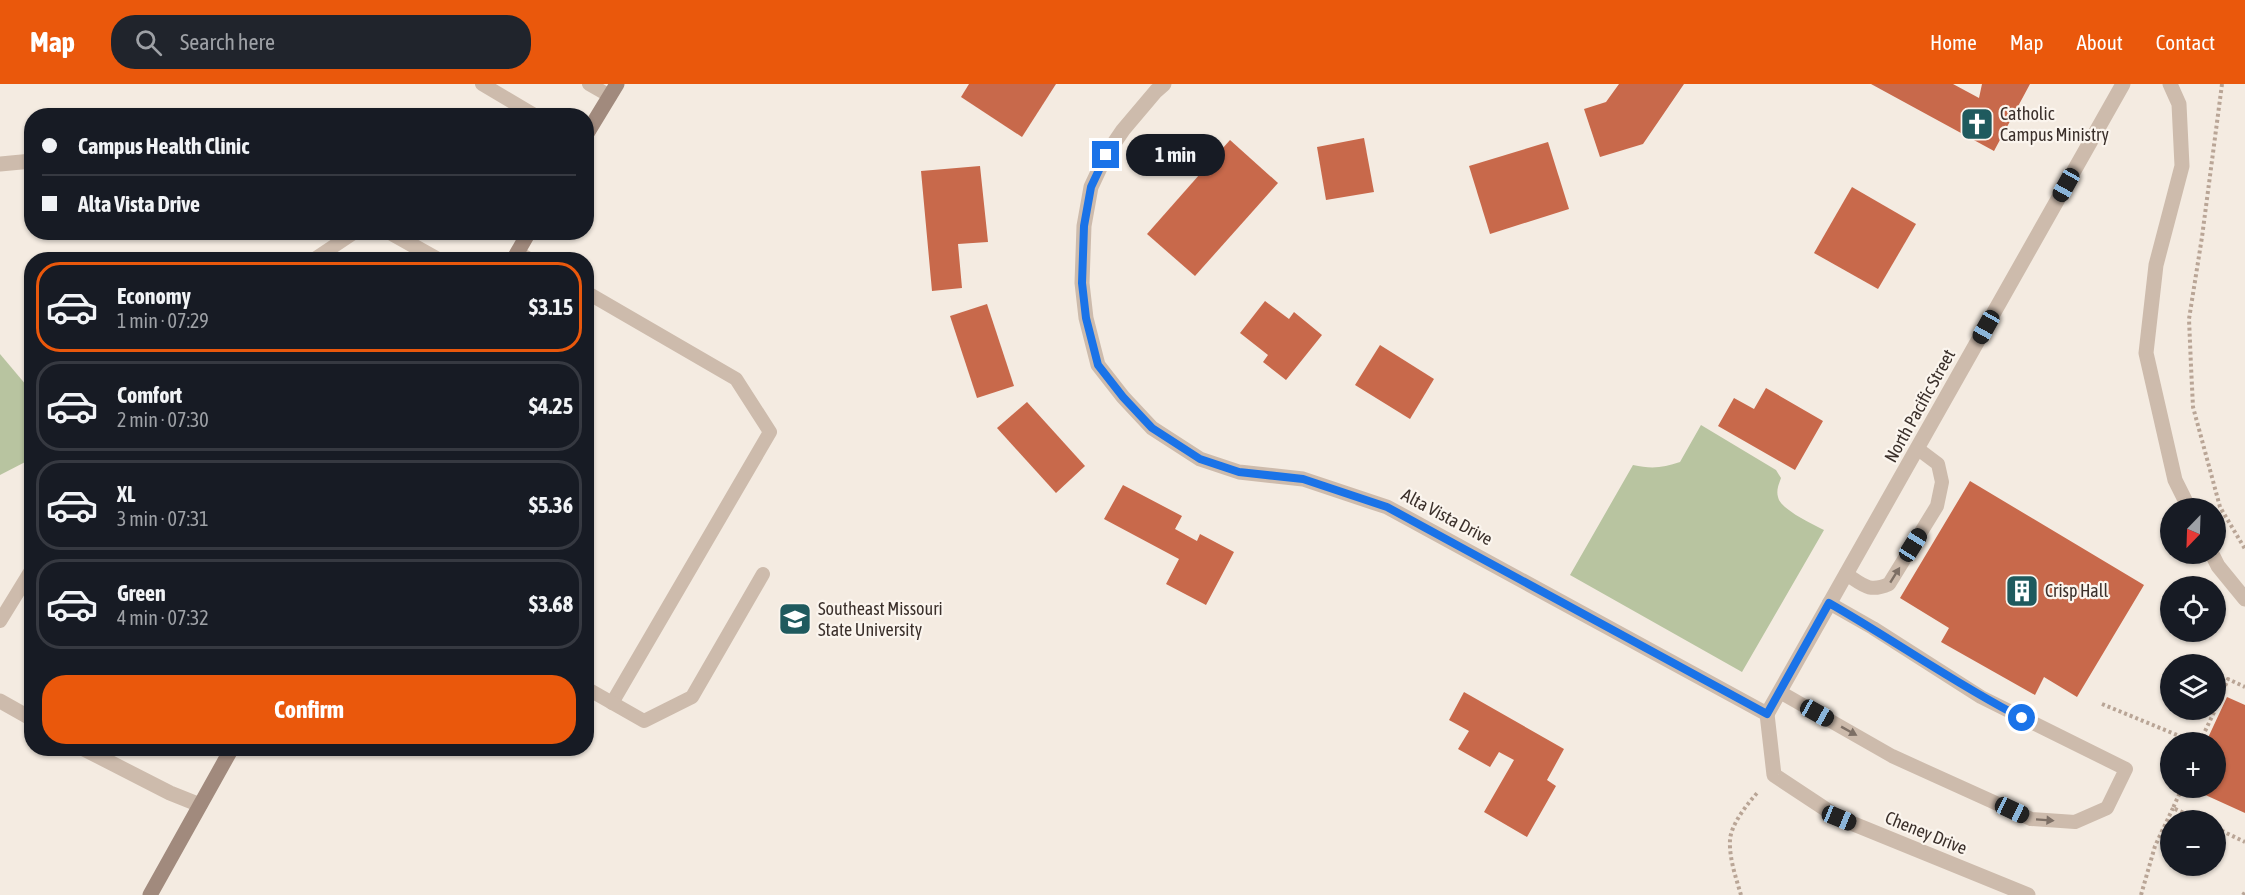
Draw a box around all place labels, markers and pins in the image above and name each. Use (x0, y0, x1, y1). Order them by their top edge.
place label: Catholic Campus Ministry (2000, 103, 2109, 145)
church icon: Catholic Campus Ministry (1959, 106, 1995, 142)
building icon: Crisp Hall (2004, 573, 2040, 609)
place label: Crisp Hall (2045, 580, 2108, 601)
place label: Southeast Missouri State University (818, 598, 943, 640)
school or university icon: Southeast Missouri State University (777, 601, 813, 637)

